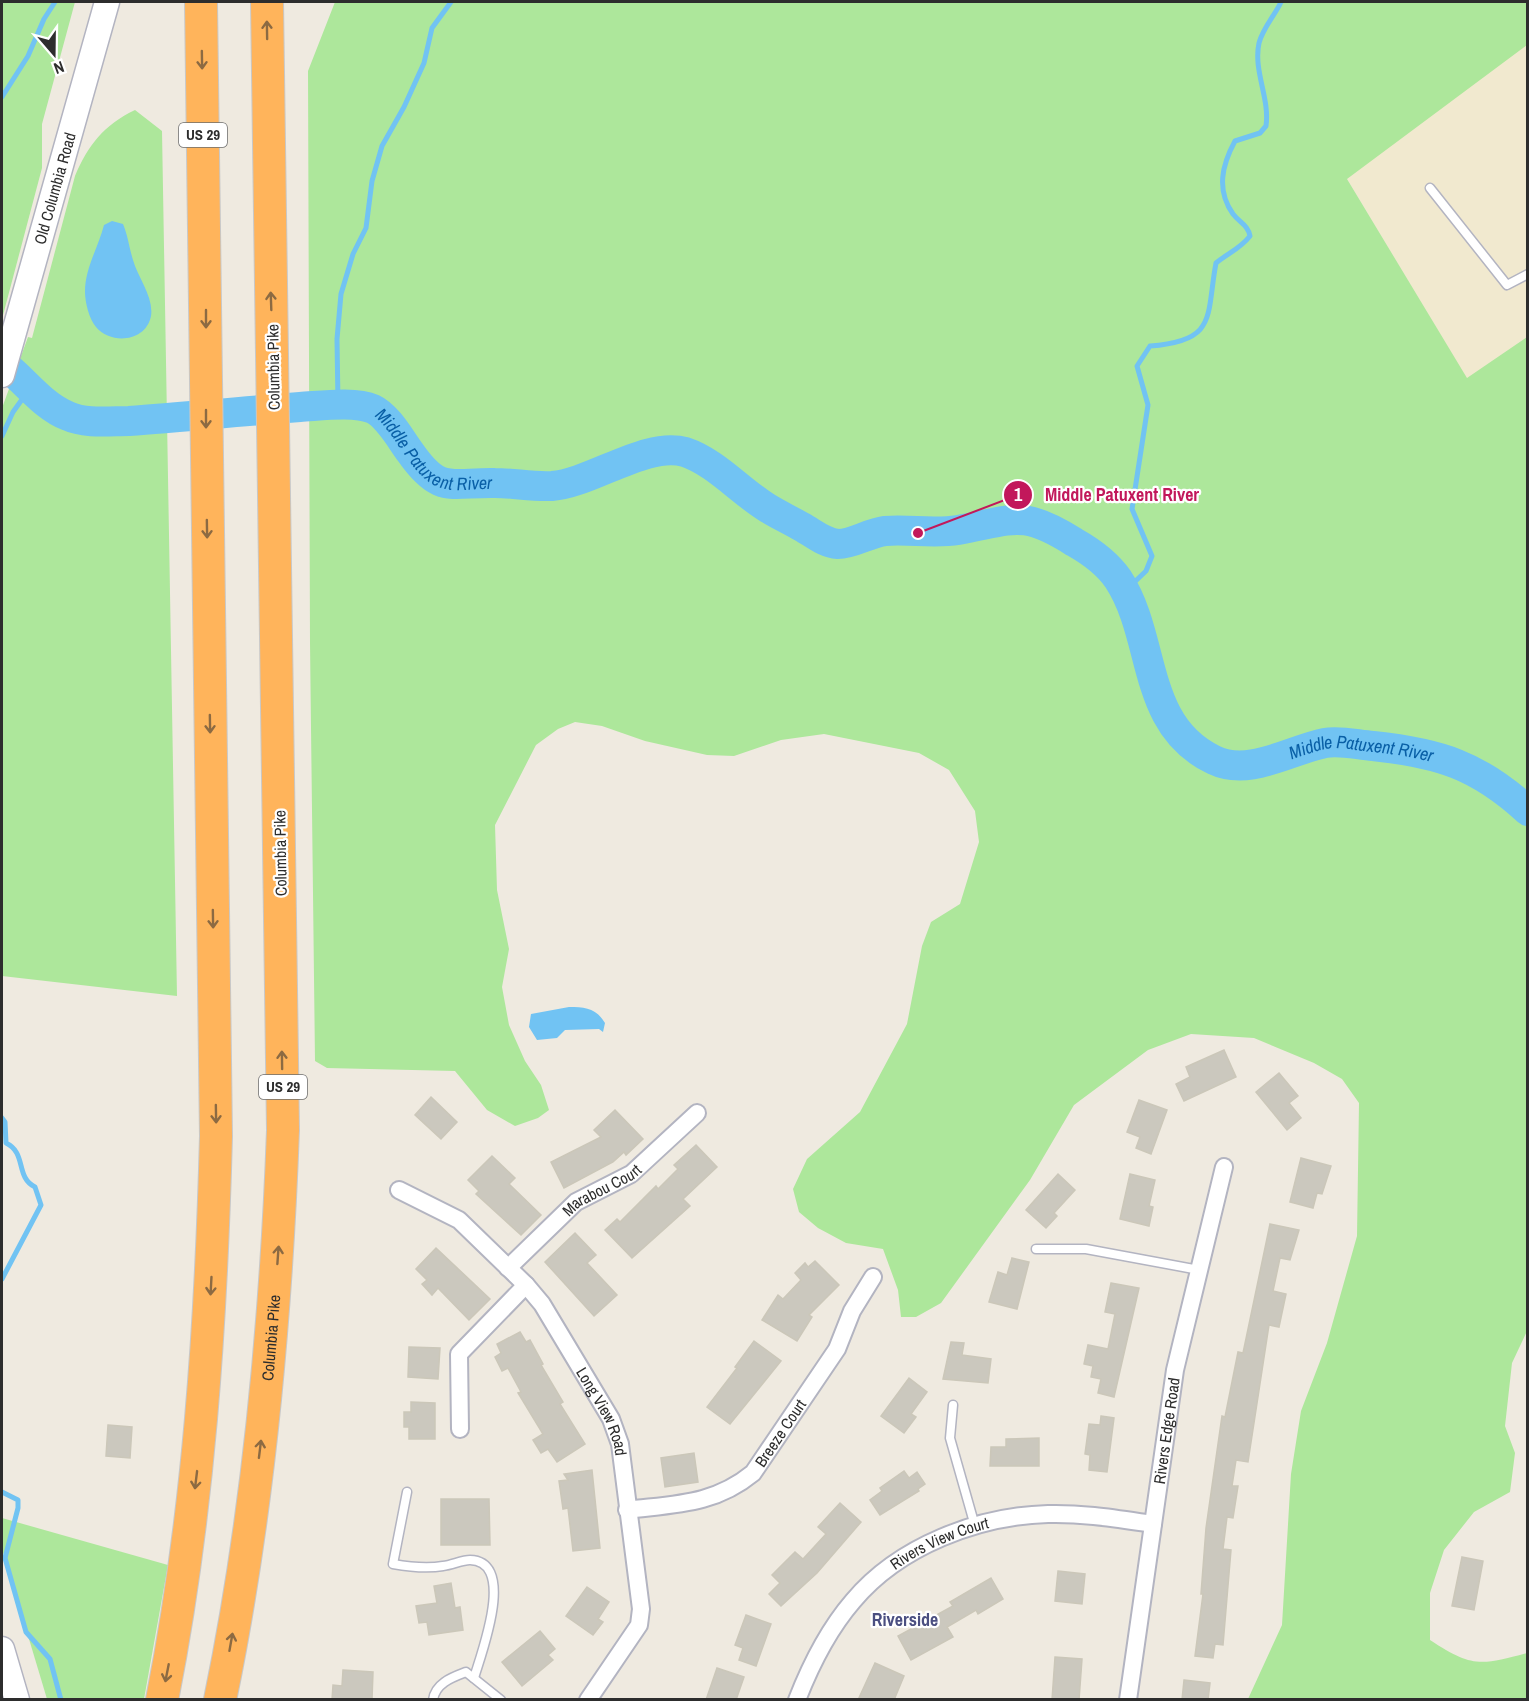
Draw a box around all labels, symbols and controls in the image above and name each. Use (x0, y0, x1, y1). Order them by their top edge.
one-way arrow (262, 21, 273, 41)
north arrow (24, 24, 84, 84)
one-way arrow (196, 49, 208, 69)
text: N (51, 56, 67, 80)
road number: US 29 (179, 123, 227, 147)
street label: Old Columbia Road (28, 130, 81, 247)
one-way arrow (265, 292, 277, 312)
one-way arrow (200, 308, 212, 328)
street label: Columbia Pike (261, 324, 285, 410)
water label: Middle Patuxent River (370, 402, 493, 496)
one-way arrow (200, 409, 212, 429)
callout: Middle Patuxent River (1003, 477, 1211, 513)
text: 1 (1014, 482, 1023, 507)
text: Middle Patuxent River (1045, 482, 1199, 507)
one-way arrow (201, 518, 213, 538)
one-way arrow (204, 713, 215, 733)
water label: Middle Patuxent River (1285, 729, 1437, 768)
street label: Columbia Pike (268, 810, 292, 896)
one-way arrow (207, 908, 218, 928)
one-way arrow (277, 1051, 288, 1071)
road number: US 29 (259, 1075, 307, 1099)
one-way arrow (210, 1103, 221, 1123)
street label: Marabou Court (557, 1159, 646, 1221)
one-way arrow (273, 1246, 284, 1266)
one-way arrow (205, 1275, 216, 1295)
street label: Columbia Pike (256, 1294, 285, 1382)
street label: Long View Road (571, 1363, 632, 1457)
street label: Rivers Edge Road (1148, 1376, 1185, 1485)
street label: Breeze Court (749, 1394, 811, 1471)
one-way arrow (255, 1440, 266, 1460)
one-way arrow (190, 1470, 201, 1490)
street label: Rivers View Court (885, 1511, 991, 1575)
district label: Riverside (872, 1607, 938, 1632)
one-way arrow (226, 1633, 237, 1652)
one-way arrow (161, 1663, 172, 1683)

